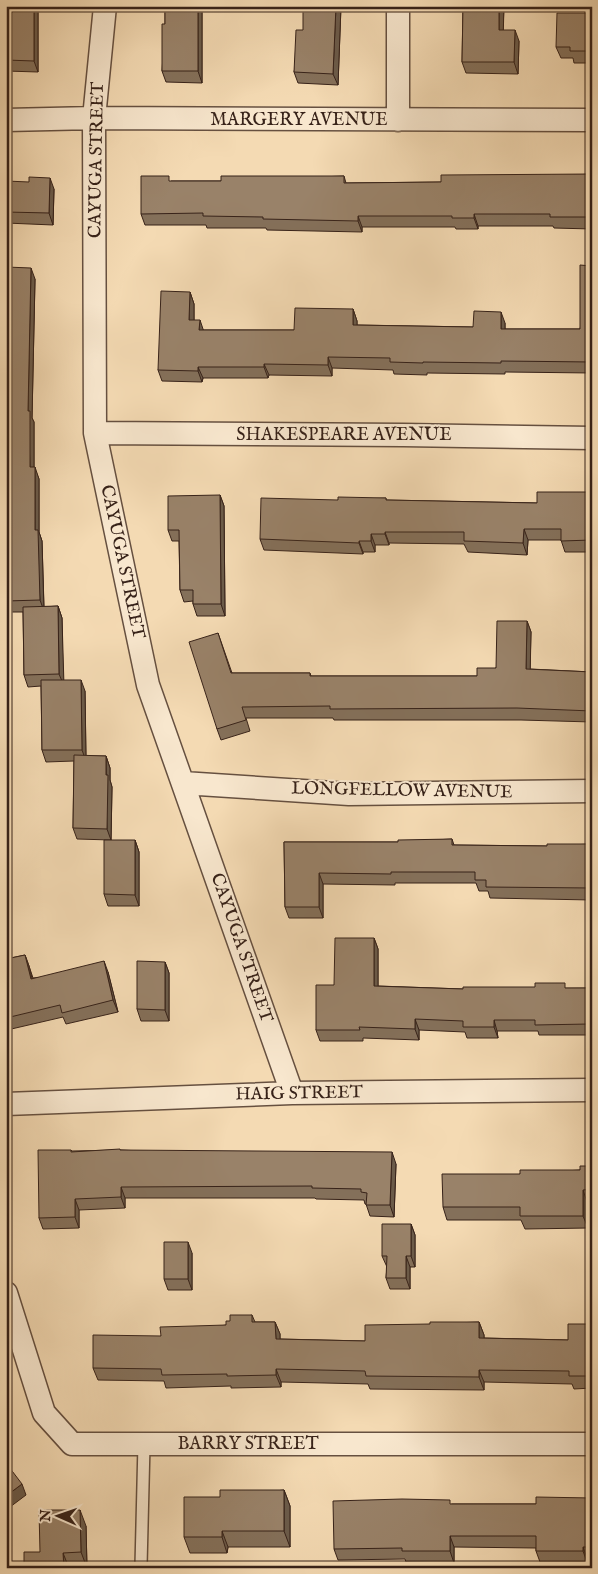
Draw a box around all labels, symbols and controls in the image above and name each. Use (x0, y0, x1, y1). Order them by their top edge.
street label: CAYUGA STREET (84, 82, 110, 238)
street label: MARGERY AVENUE (210, 109, 388, 132)
street label: SHAKESPEARE AVENUE (236, 424, 452, 447)
street label: CAYUGA STREET (94, 483, 150, 641)
street label: LONGFELLOW AVENUE (291, 778, 513, 804)
street label: CAYUGA STREET (205, 870, 277, 1026)
street label: HAIG STREET (235, 1081, 363, 1107)
street label: BARRY STREET (177, 1433, 319, 1456)
north arrow (32, 1492, 82, 1542)
text: N (37, 1509, 55, 1523)

